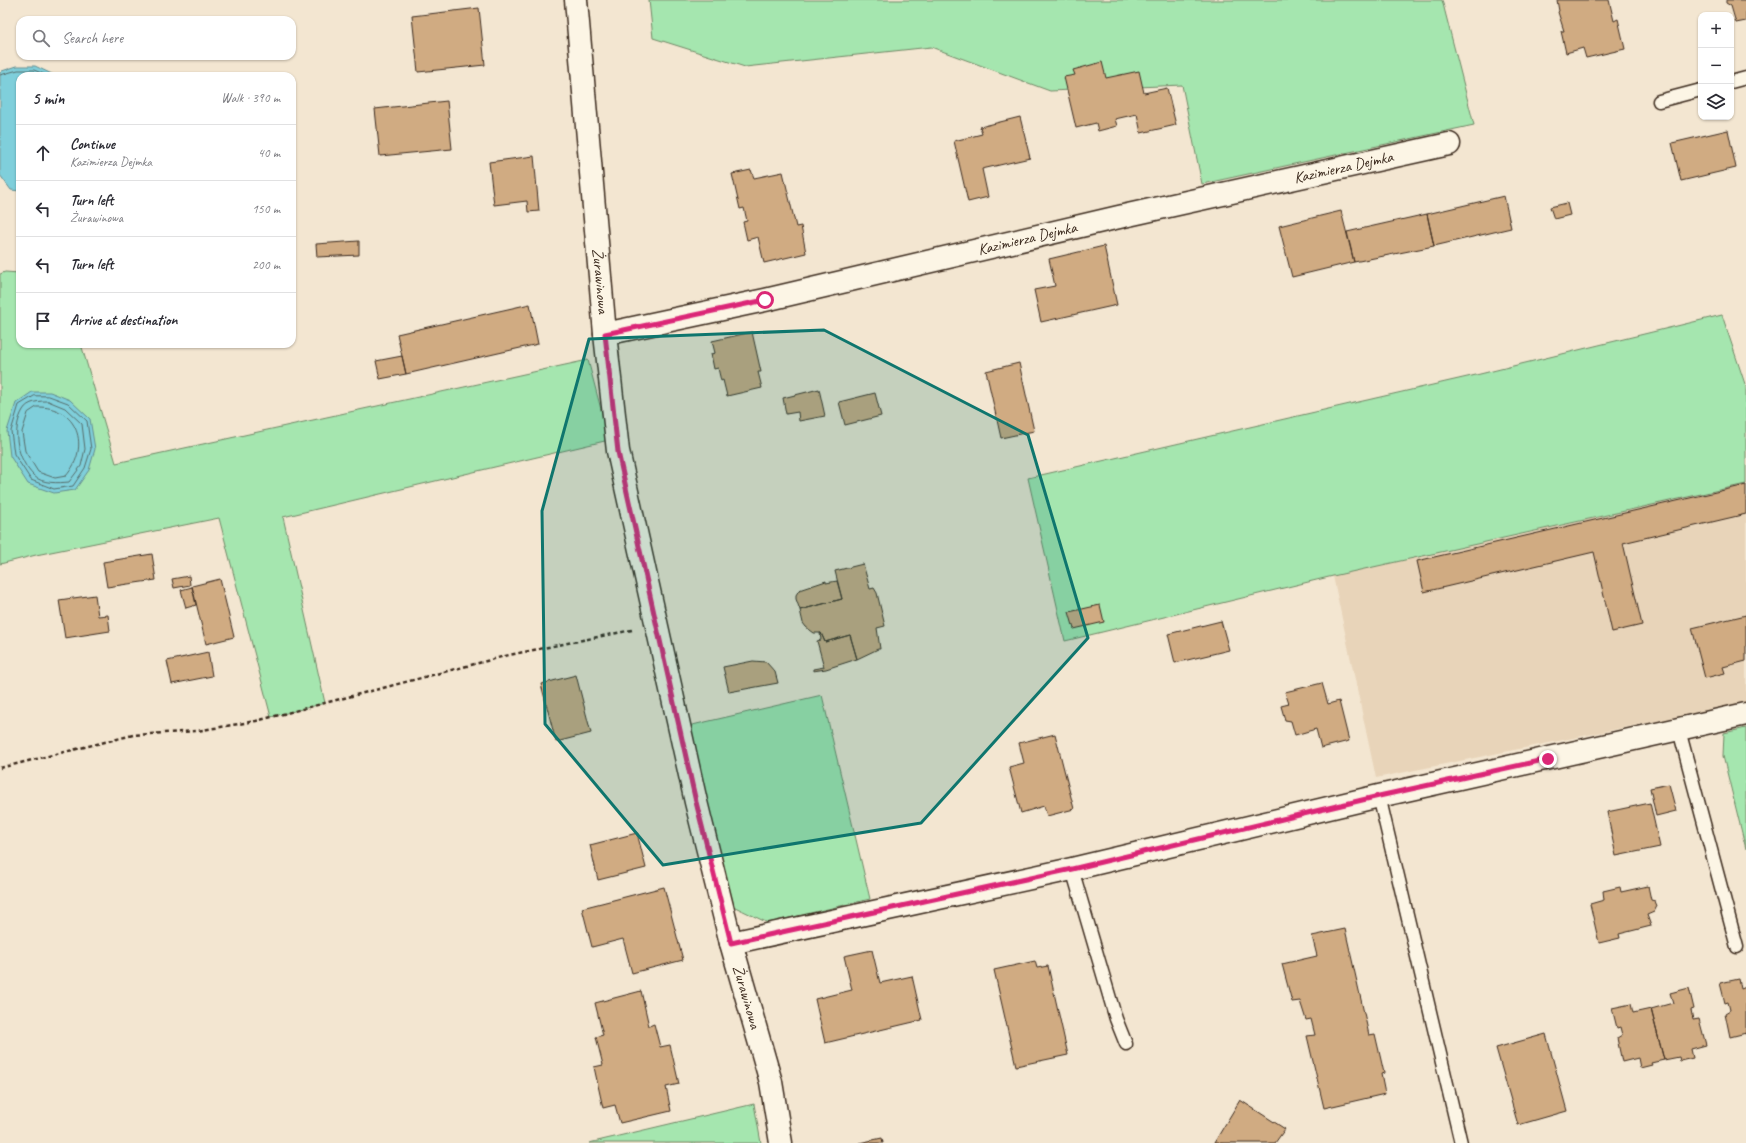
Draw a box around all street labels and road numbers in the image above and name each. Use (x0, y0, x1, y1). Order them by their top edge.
street label: Kazimierza Dejmka (1292, 146, 1396, 188)
street label: Kazimierza Dejmka (976, 217, 1080, 260)
street label: Żurawinowa (588, 248, 613, 316)
street label: Żurawinowa (728, 963, 766, 1033)

